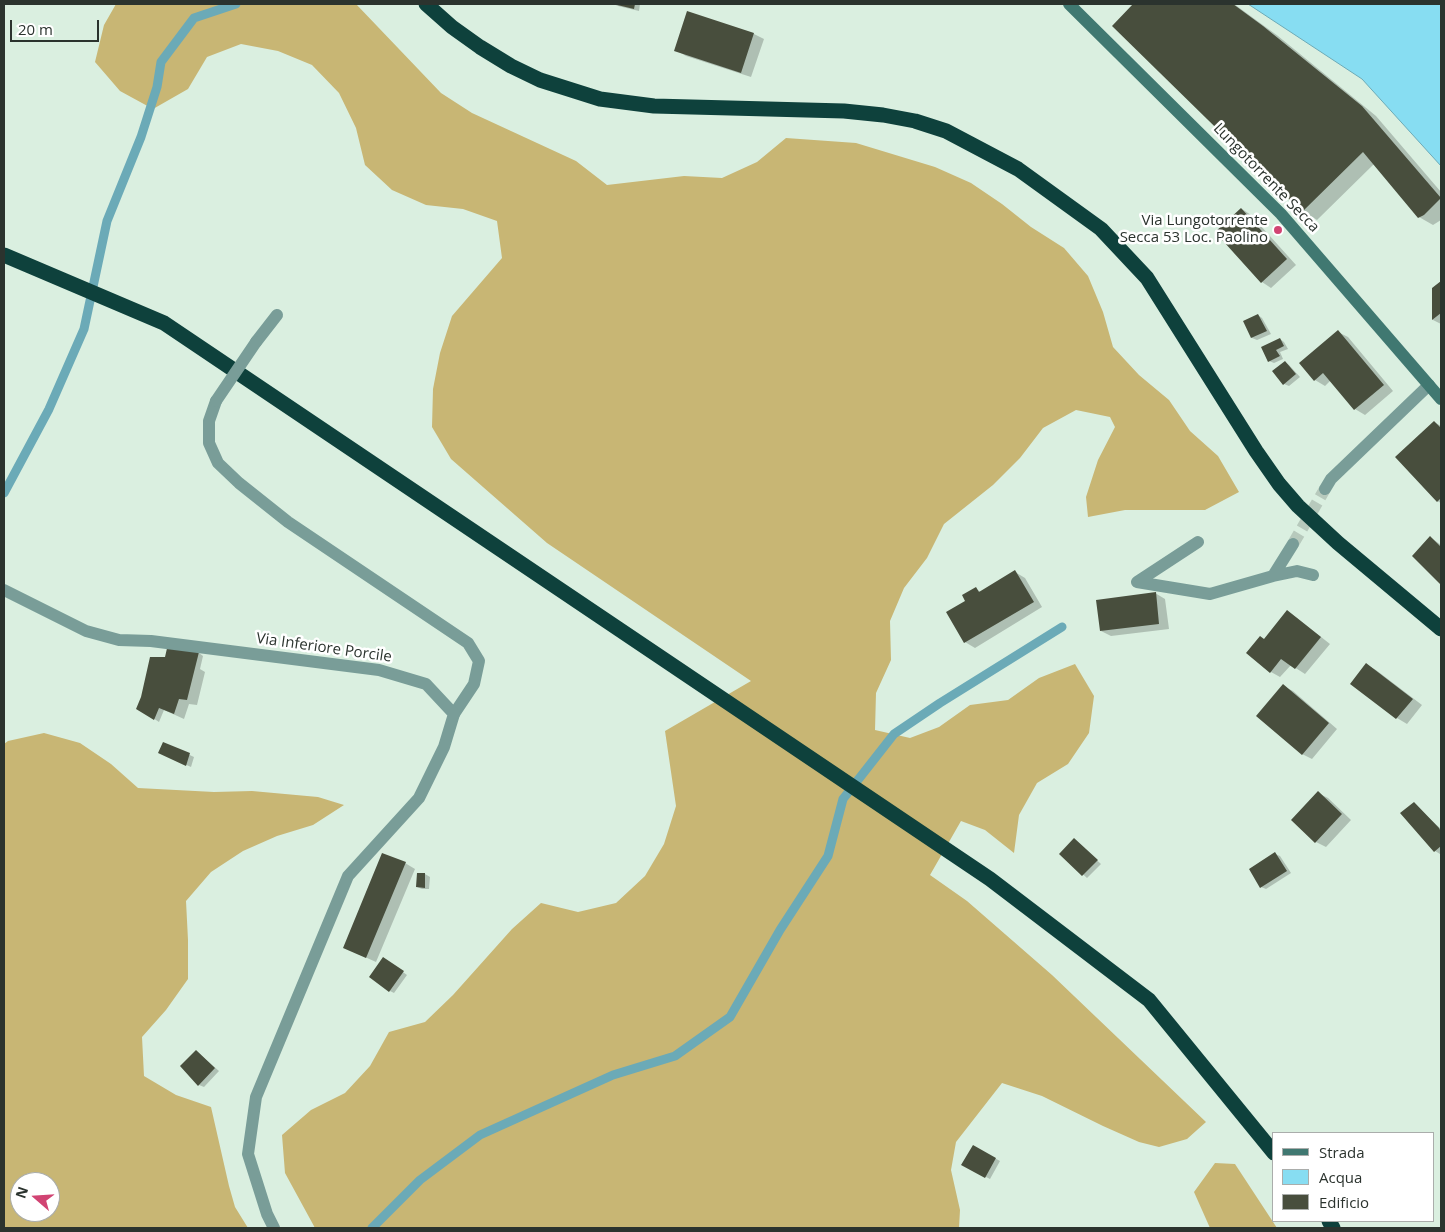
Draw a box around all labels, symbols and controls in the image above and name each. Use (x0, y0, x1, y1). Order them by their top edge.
scale bar (12, 10, 101, 42)
text: 20 m (18, 19, 53, 39)
street label: Lungotorrente Secca (1209, 120, 1323, 236)
place label: Via Lungotorrente Secca 53 Loc. Paolino (1120, 212, 1268, 247)
marker: Via Lungotorrente Secca 53 Loc. Paolino (1272, 224, 1284, 236)
street label: Via Inferiore Porcile (255, 630, 393, 666)
legend (1272, 1132, 1435, 1222)
text: Strada (1319, 1142, 1365, 1162)
text: Acqua (1319, 1167, 1362, 1187)
north arrow (10, 1172, 60, 1222)
text: N (10, 1184, 32, 1201)
text: Edificio (1319, 1192, 1369, 1212)

